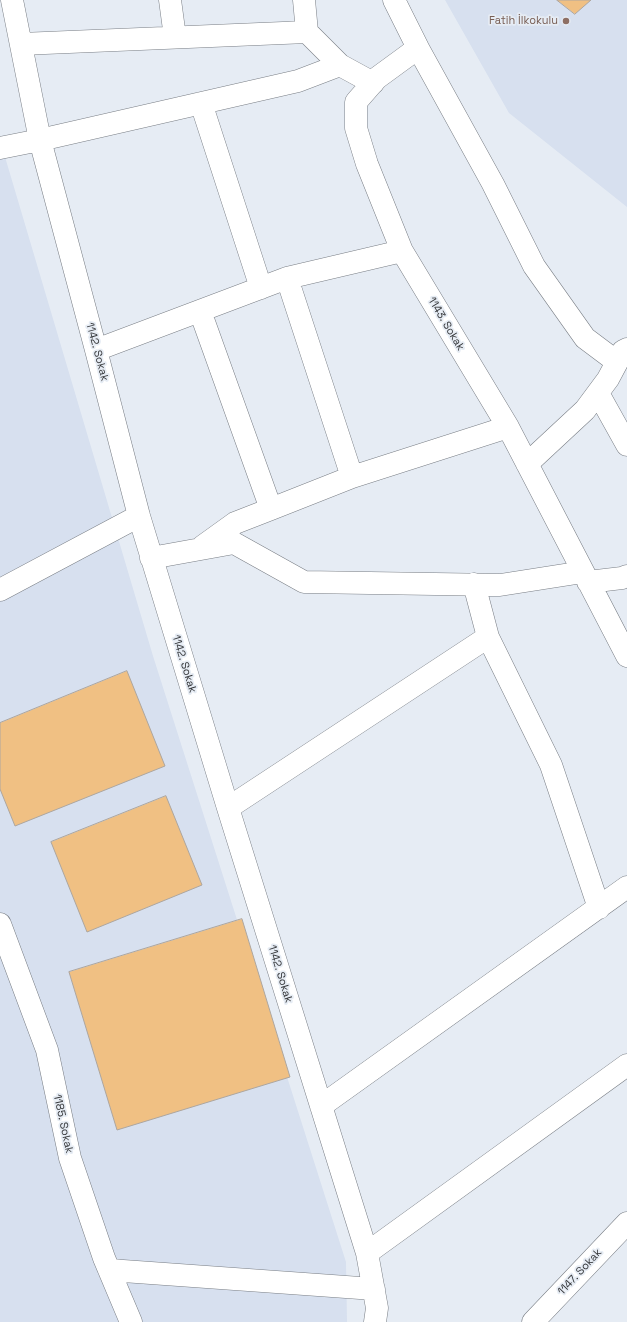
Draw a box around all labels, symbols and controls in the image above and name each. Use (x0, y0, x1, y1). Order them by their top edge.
place label: Fatih İlkokulu (489, 14, 558, 28)
marker: Fatih İlkokulu (561, 16, 571, 26)
street label: 1143. Sokak (425, 295, 467, 353)
street label: 1142. Sokak (83, 321, 111, 383)
street label: 1142. Sokak (169, 633, 199, 695)
street label: 1142. Sokak (265, 943, 295, 1005)
street label: 1185. Sokak (50, 1093, 76, 1155)
street label: 1147. Sokak (555, 1246, 605, 1298)

